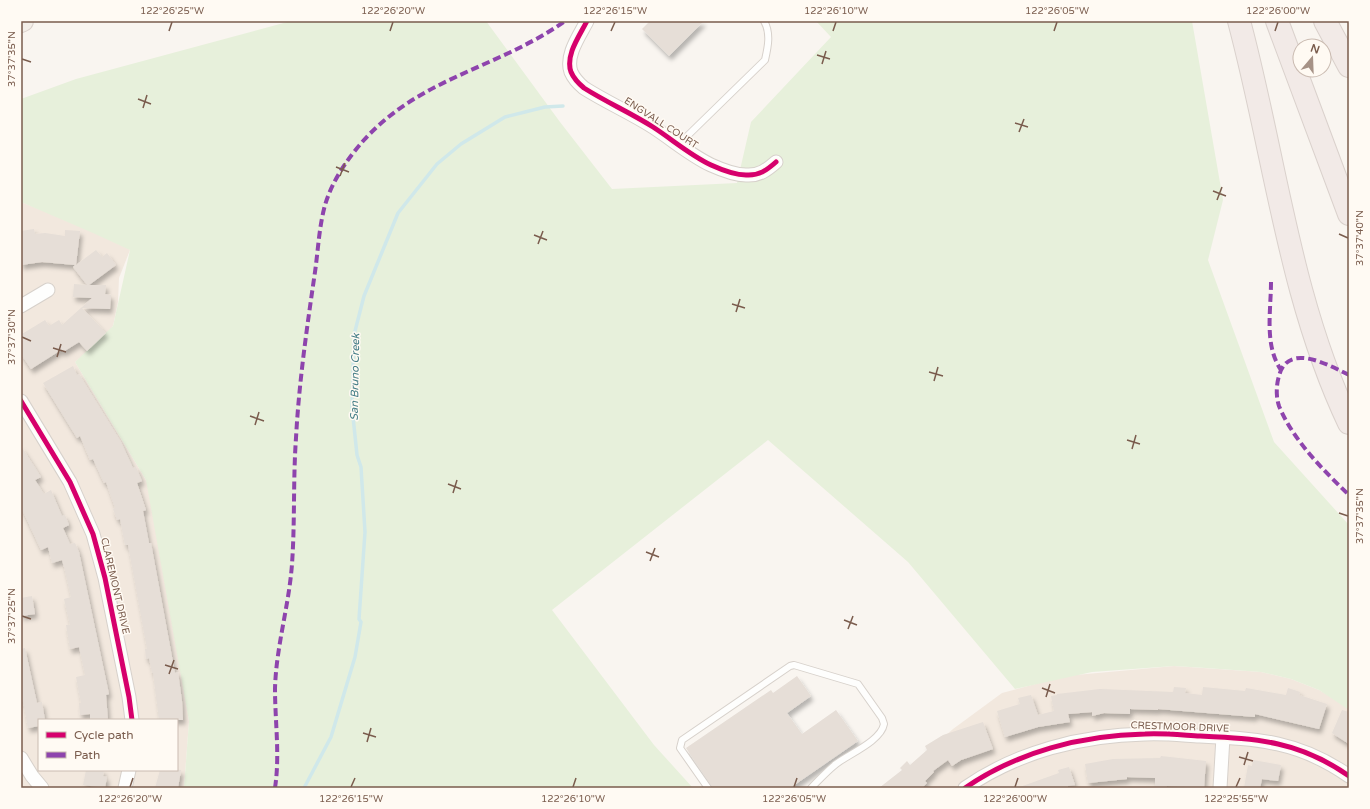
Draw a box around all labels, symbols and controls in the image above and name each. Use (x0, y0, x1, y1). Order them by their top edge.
text: 122°26'25"W (140, 5, 204, 17)
text: 122°26'20"W (361, 5, 425, 17)
text: 122°26'15"W (583, 5, 647, 17)
text: 122°26'10"W (804, 5, 868, 17)
text: 122°26'05"W (1025, 5, 1089, 17)
text: 122°26'00"W (1246, 5, 1310, 17)
text: 37°37'35"N (6, 31, 18, 87)
north arrow (1292, 38, 1332, 78)
text: N (1309, 41, 1321, 57)
street label: ENGVALL COURT (622, 95, 700, 151)
text: 37°37'40"N (1354, 210, 1366, 266)
text: 37°37'30"N (6, 309, 18, 365)
water label: San Bruno Creek (348, 332, 362, 421)
text: 37°37'35"N (1354, 488, 1366, 544)
street label: CLAREMONT DRIVE (98, 537, 132, 635)
text: 37°37'25"N (6, 588, 18, 644)
legend (38, 719, 178, 771)
street label: CRESTMOOR DRIVE (1130, 719, 1230, 735)
text: Cycle path (74, 728, 133, 742)
text: Path (74, 748, 100, 762)
text: 122°26'20"W (98, 793, 162, 805)
text: 122°26'15"W (319, 793, 383, 805)
text: 122°26'10"W (541, 793, 605, 805)
text: 122°26'05"W (762, 793, 826, 805)
text: 122°26'00"W (983, 793, 1047, 805)
text: 122°25'55"W (1204, 793, 1268, 805)

